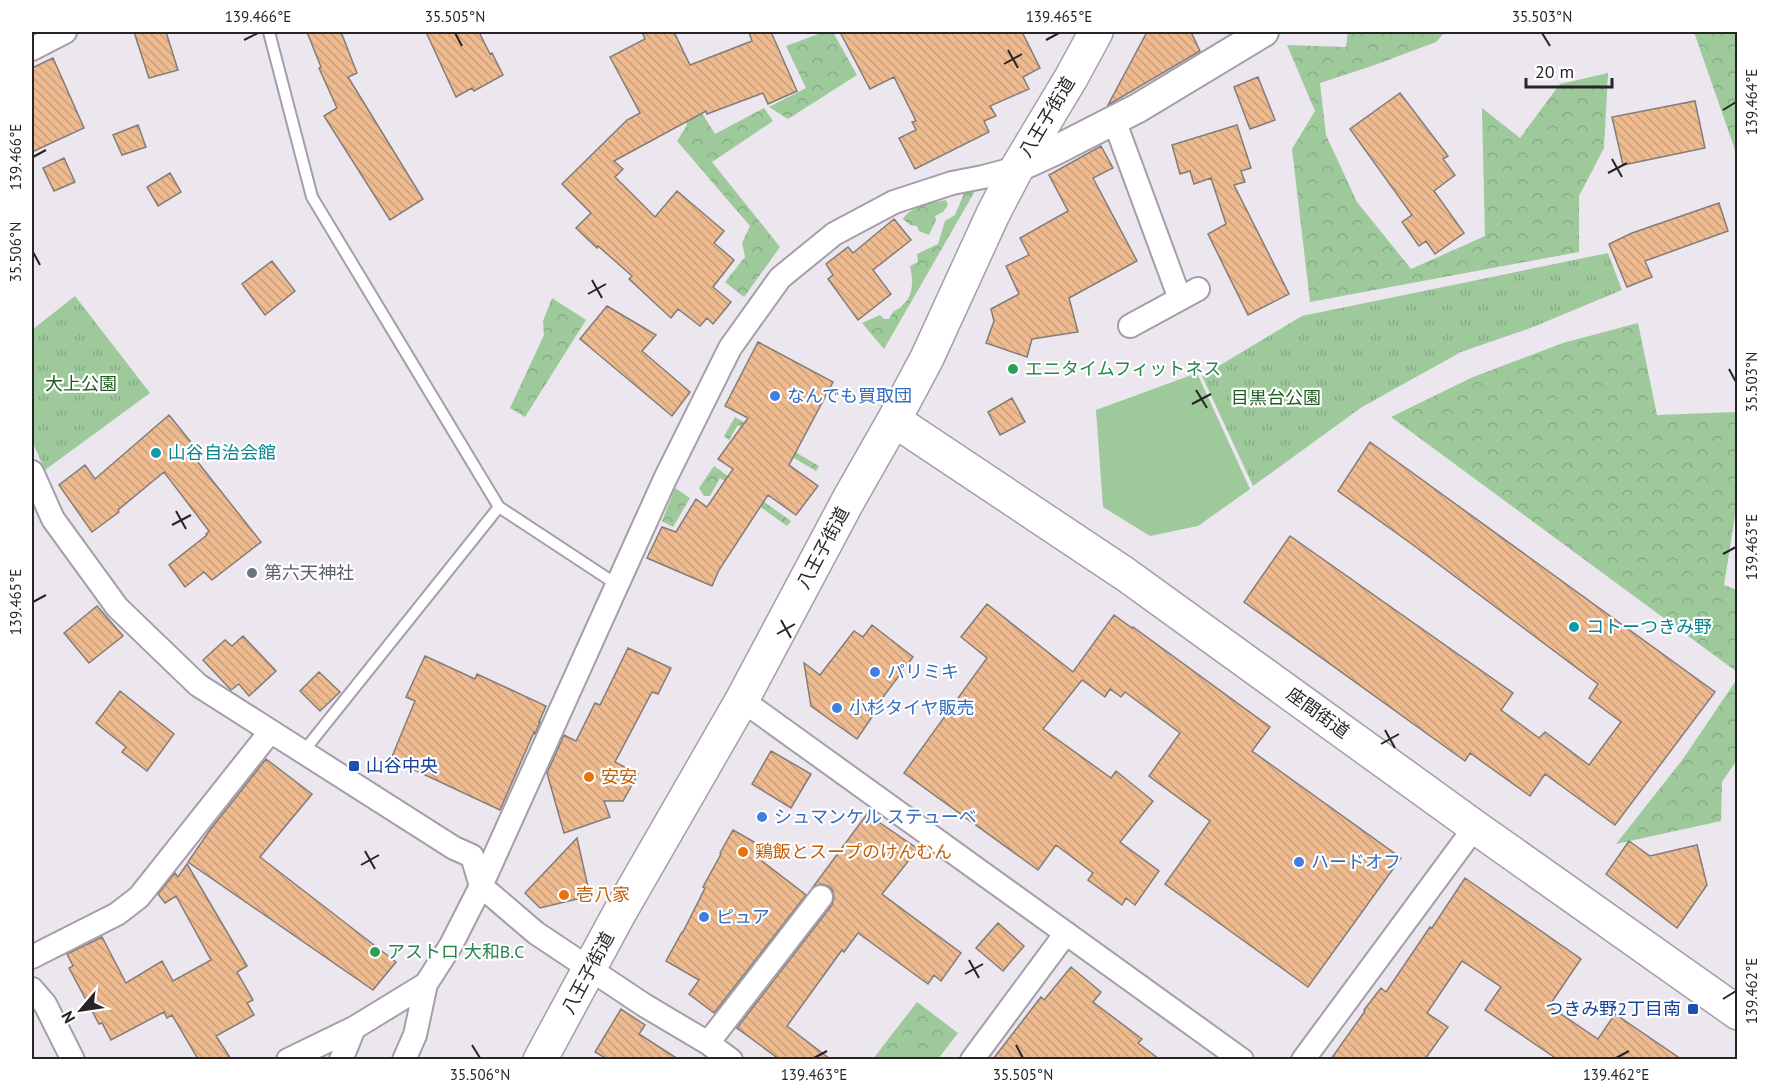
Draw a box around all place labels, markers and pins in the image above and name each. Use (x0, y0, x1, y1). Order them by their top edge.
place label: エニタイムフィットネス (1025, 357, 1221, 380)
marker: エニタイムフィットネス (1006, 362, 1020, 376)
place label: なんでも買取団 (787, 384, 912, 407)
marker: なんでも買取団 (768, 389, 782, 403)
place label: 山谷自治会館 (168, 441, 276, 464)
marker: 山谷自治会館 (149, 446, 163, 460)
place label: 第六天神社 (264, 561, 354, 584)
marker: 第六天神社 (245, 566, 259, 580)
place label: コトーつきみ野 (1586, 615, 1712, 638)
marker: コトーつきみ野 (1567, 620, 1581, 634)
place label: パリミキ (887, 660, 959, 683)
marker: パリミキ (868, 665, 882, 679)
place label: 小杉タイヤ販売 (849, 696, 974, 719)
marker: 小杉タイヤ販売 (830, 701, 844, 715)
place label: 山谷中央 (366, 754, 438, 777)
marker: 山谷中央 (347, 759, 361, 773)
place label: 安安 (601, 765, 637, 788)
marker: 安安 (582, 770, 596, 784)
place label: シュマンケル ステューベ (774, 805, 977, 828)
marker: シュマンケル ステューベ (755, 810, 769, 824)
place label: 鶏飯とスープのけんむん (755, 840, 952, 863)
marker: 鶏飯とスープのけんむん (736, 845, 750, 859)
place label: ハードオフ (1311, 850, 1401, 873)
marker: ハードオフ (1292, 855, 1306, 869)
place label: 壱八家 (576, 883, 630, 906)
marker: 壱八家 (557, 888, 571, 902)
place label: ピュア (716, 905, 770, 928)
marker: ピュア (697, 910, 711, 924)
place label: アストロ 大和B.C (387, 940, 524, 963)
marker: アストロ 大和B.C (368, 945, 382, 959)
place label: つきみ野2丁目南 (1545, 997, 1681, 1020)
marker: つきみ野2丁目南 (1686, 1002, 1700, 1016)

